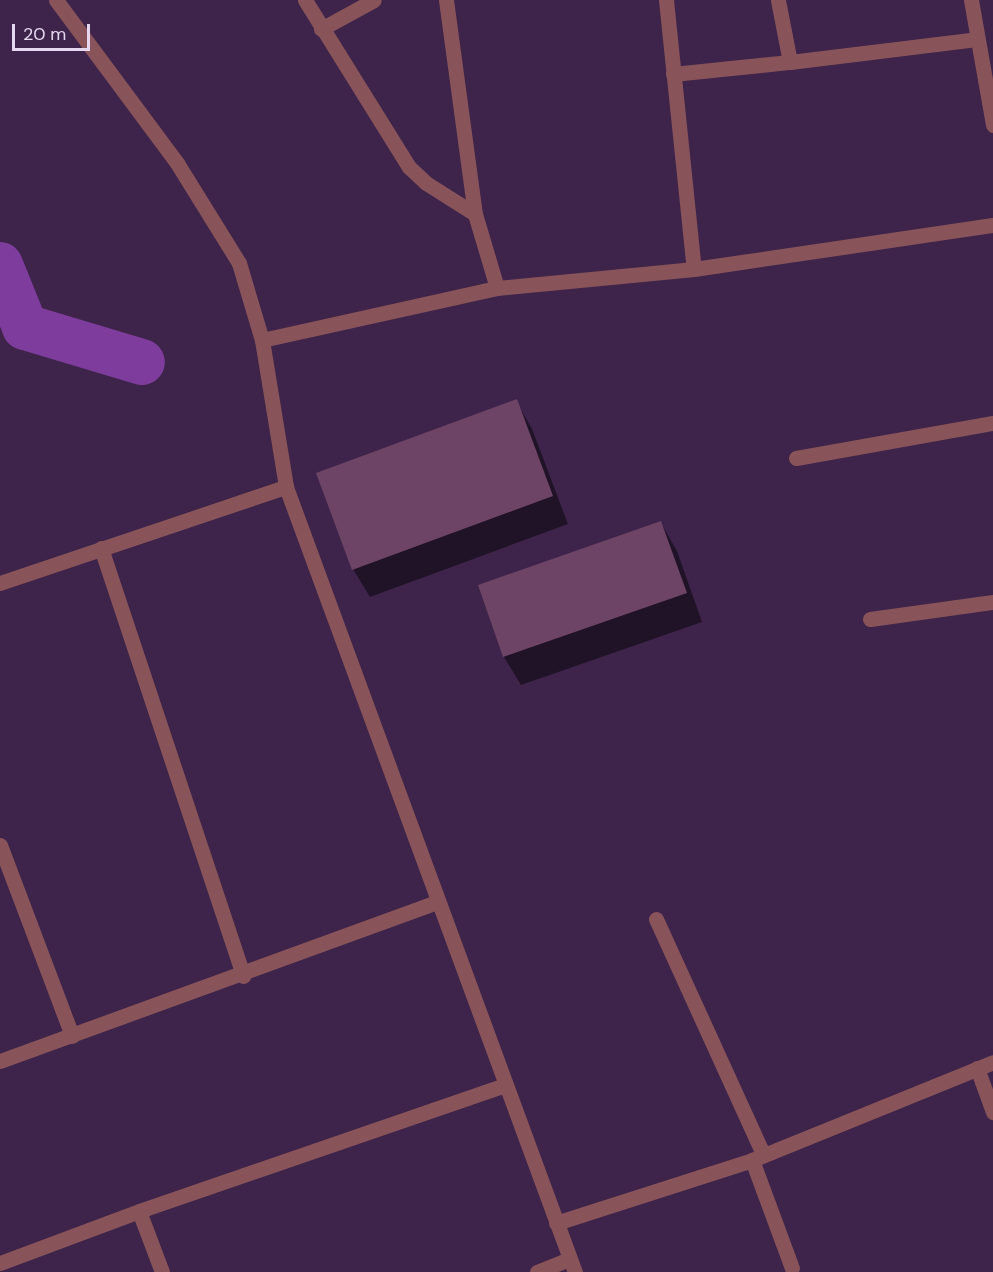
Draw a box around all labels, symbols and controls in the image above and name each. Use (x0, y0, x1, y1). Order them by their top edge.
scale bar (15, 12, 93, 50)
text: 20 m (23, 22, 66, 46)

